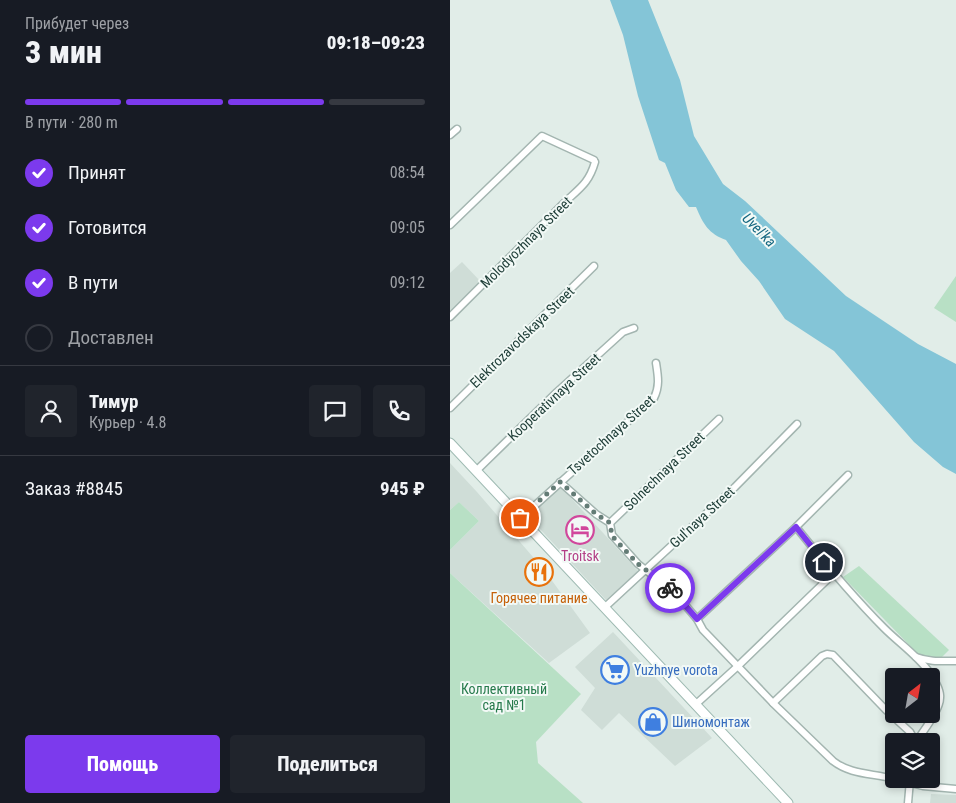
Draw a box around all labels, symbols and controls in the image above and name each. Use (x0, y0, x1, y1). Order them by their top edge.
text: Прибудет через (25, 14, 129, 33)
text: 09:18–09:23 (327, 31, 425, 54)
text: 3 мин (25, 33, 102, 71)
text: В пути · 280 m (25, 113, 118, 132)
icon: check (25, 159, 53, 187)
text: Принят (68, 161, 126, 184)
text: 08:54 (390, 163, 425, 182)
street label: Molodyozhnaya Street (477, 193, 575, 291)
water label: Uvel'ka (738, 209, 780, 251)
icon: check (25, 214, 53, 242)
text: Готовится (68, 216, 147, 239)
text: 09:05 (390, 218, 425, 237)
icon: check (25, 269, 53, 297)
text: В пути (68, 271, 118, 294)
text: 09:12 (390, 273, 425, 292)
street label: Elektrozavodskaya Street (467, 283, 577, 391)
text: Доставлен (68, 326, 154, 349)
street label: Kooperativnaya Street (504, 350, 604, 444)
button: person (25, 385, 77, 437)
button: chat (309, 385, 361, 437)
button: phone (373, 385, 425, 437)
text: Тимур (89, 390, 138, 413)
street label: Tsvetochnaya Street (564, 392, 658, 478)
text: Курьер · 4.8 (89, 413, 167, 432)
street label: Solnechnaya Street (620, 428, 708, 514)
text: Заказ #8845 (25, 477, 123, 500)
text: 945 ₽ (380, 477, 425, 500)
street label: Gul'naya Street (666, 483, 738, 551)
pin (499, 497, 541, 539)
icon: bag (506, 504, 534, 532)
hotel icon: Troitsk (565, 515, 595, 545)
pin (803, 541, 845, 583)
place label: Troitsk (561, 548, 600, 564)
icon: home (810, 548, 838, 576)
restaurant icon: Горячее питание (524, 557, 554, 587)
courier (645, 563, 695, 613)
icon: bike (656, 574, 684, 602)
place label: Горячее питание (491, 590, 588, 606)
supermarket icon: Yuzhnye vorota (600, 655, 630, 685)
place label: Yuzhnye vorota (634, 662, 718, 678)
north arrow (885, 668, 940, 722)
map controls (885, 668, 940, 788)
park label: Коллективный сад №1 (461, 681, 547, 713)
shop icon: Шиномонтаж (638, 707, 668, 737)
place label: Шиномонтаж (672, 714, 750, 730)
button: layers (885, 733, 940, 788)
button: Помощь (25, 735, 220, 793)
button: Поделиться (230, 735, 425, 793)

